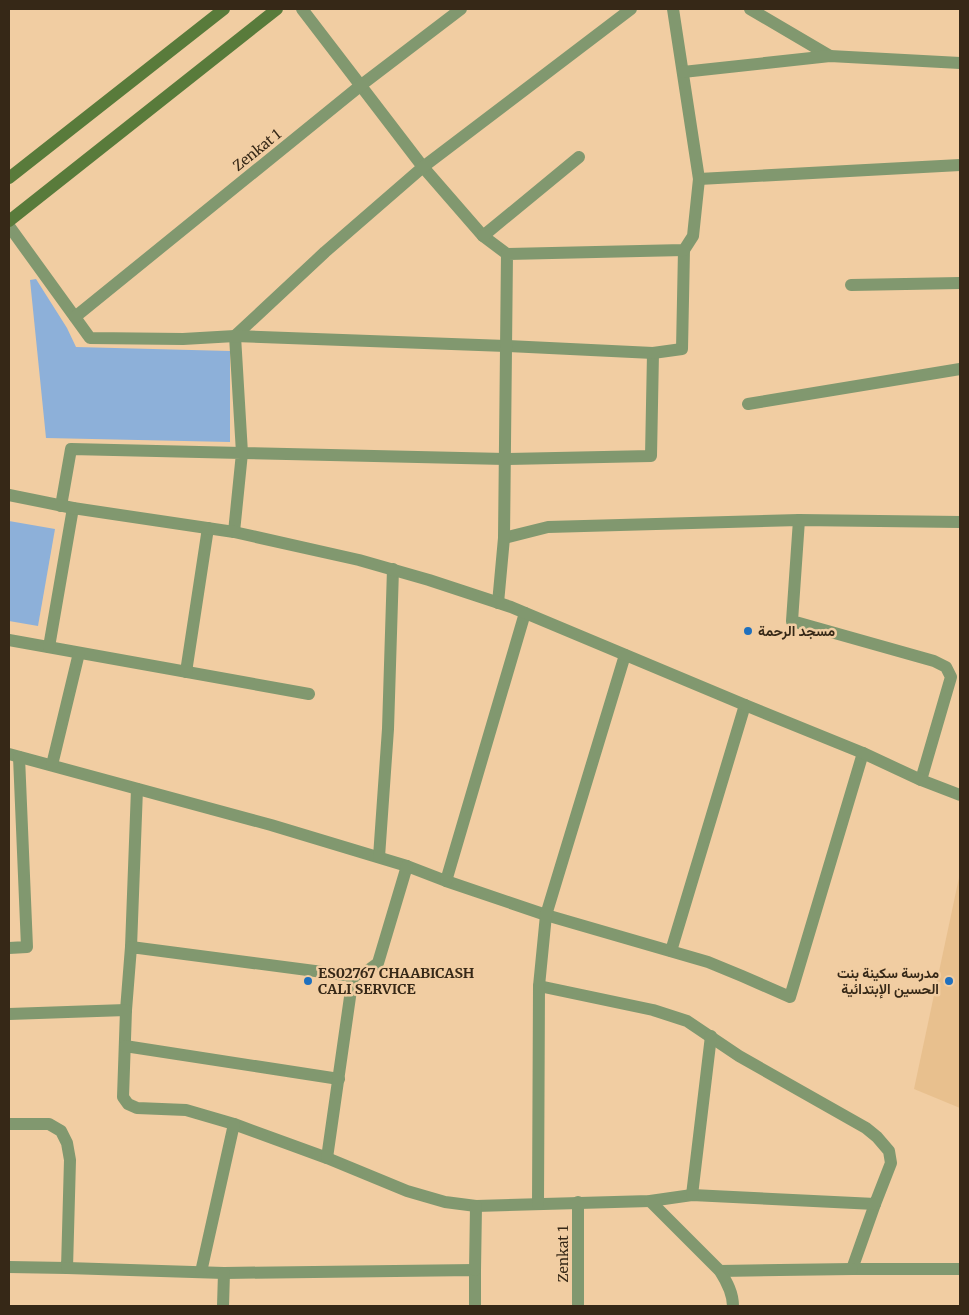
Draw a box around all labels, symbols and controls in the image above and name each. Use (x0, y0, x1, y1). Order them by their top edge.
street label: Zenkat 1 (229, 125, 285, 175)
place label: مسجد الرحمة (758, 622, 836, 640)
marker: مسجد الرحمة (742, 625, 754, 637)
place label: ES02767 CHAABICASH CALI SERVICE (318, 964, 475, 998)
place label: مدرسة سكينة بنت الحسين الإبتدائية (837, 964, 939, 999)
marker: ES02767 CHAABICASH CALI SERVICE (302, 975, 314, 987)
marker: مدرسة سكينة بنت الحسين الإبتدائية (943, 975, 955, 987)
street label: Zenkat 1 (554, 1226, 572, 1282)

